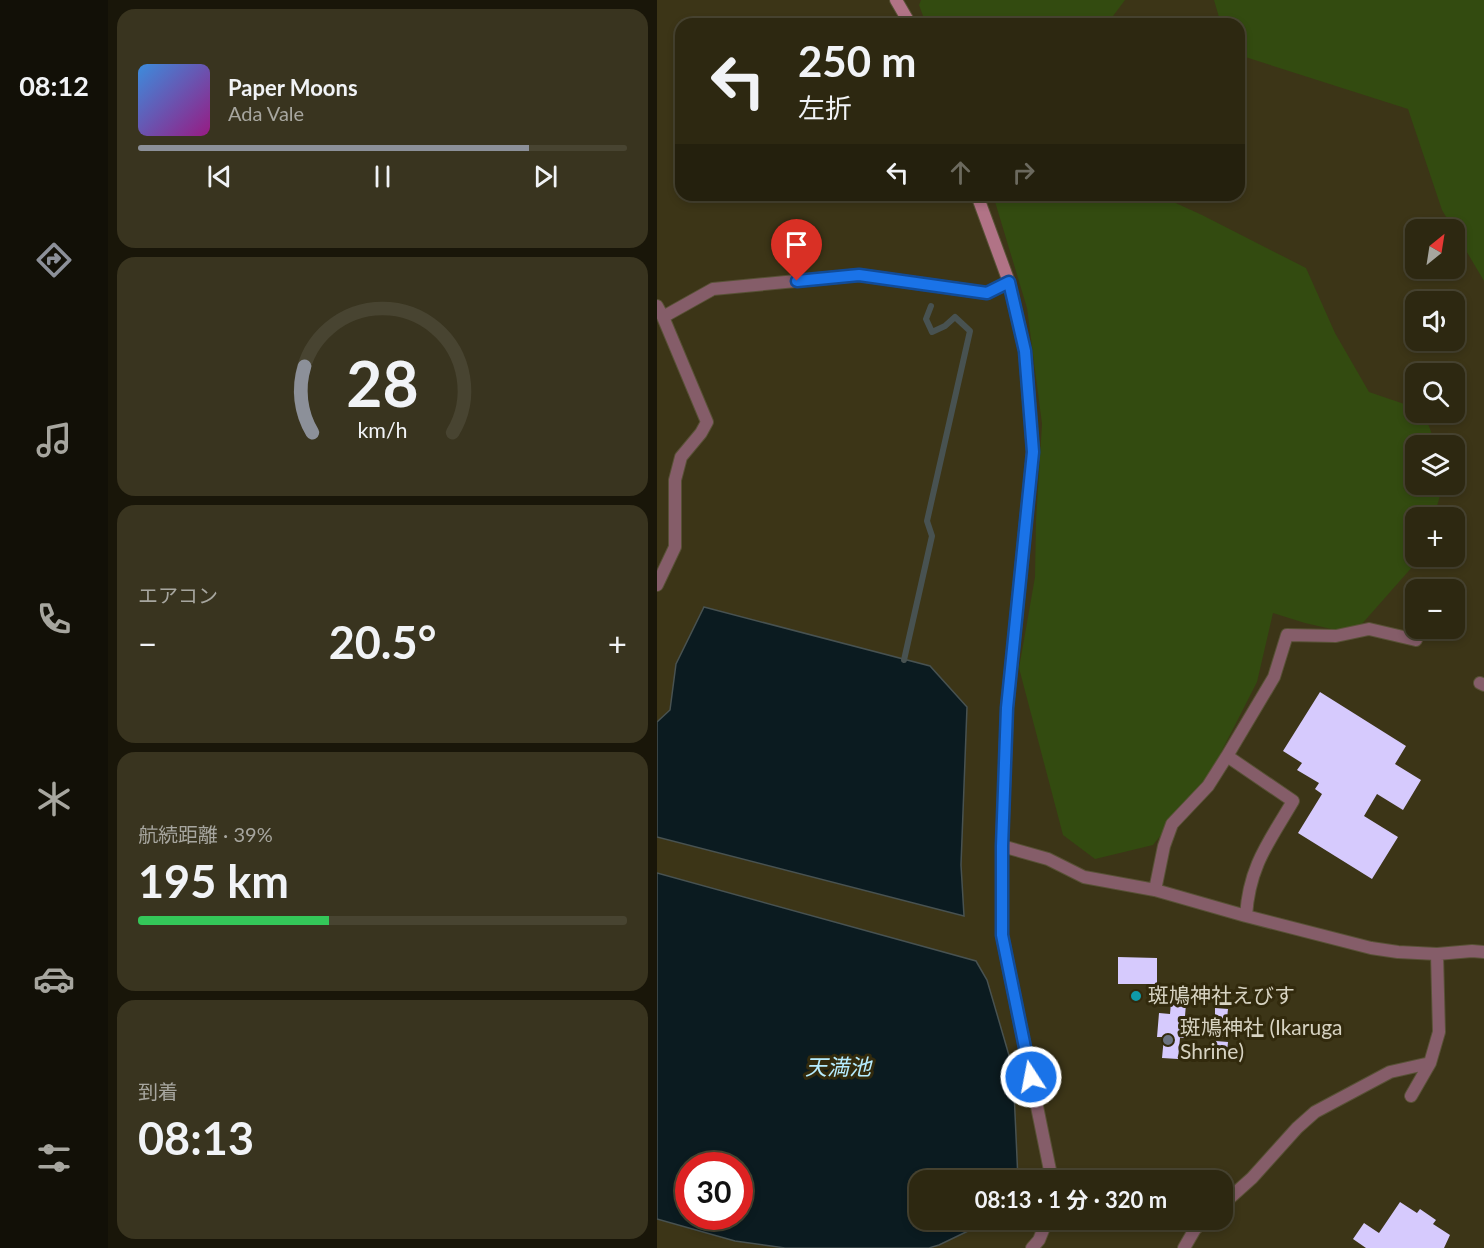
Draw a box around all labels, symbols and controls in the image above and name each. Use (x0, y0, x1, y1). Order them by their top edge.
text: 250 m (798, 36, 916, 86)
icon: left (699, 42, 777, 120)
text: 08:12 (19, 69, 89, 102)
text: Paper Moons (228, 74, 358, 101)
text: 左折 (798, 91, 852, 124)
text: Ada Vale (228, 101, 304, 125)
icon: left (881, 156, 914, 189)
icon: ahead (944, 156, 977, 189)
icon: right (1007, 156, 1040, 189)
icon: previous (203, 160, 236, 193)
icon: pause (366, 160, 399, 193)
icon: next (529, 160, 562, 193)
pin (771, 219, 822, 281)
north arrow (1405, 219, 1465, 279)
map controls (1405, 219, 1465, 639)
icon: arrive (780, 228, 813, 261)
icon: directions (33, 239, 75, 281)
button: sound (1405, 291, 1465, 351)
text: 28 (346, 345, 419, 420)
button: search (1405, 363, 1465, 423)
text: km/h (357, 418, 408, 444)
icon: music (33, 419, 75, 461)
button: layers (1405, 435, 1465, 495)
button: + (1405, 507, 1465, 567)
button: − (1405, 579, 1465, 639)
text: エアコン (138, 583, 218, 607)
icon: phone (33, 598, 75, 640)
text: 20.5° (329, 615, 436, 669)
text: − (138, 623, 157, 663)
text: + (608, 623, 627, 663)
icon: climate (33, 778, 75, 820)
text: 航続距離 · 39% (138, 822, 273, 846)
text: 195 km (138, 854, 289, 908)
icon: car (33, 958, 75, 1000)
place label: 斑鳩神社えびす (1148, 982, 1295, 1007)
marker: 斑鳩神社えびす (1129, 989, 1143, 1003)
place label: 斑鳩神社 (Ikaruga Shrine) (1180, 1014, 1343, 1063)
marker: 斑鳩神社 (Ikaruga Shrine) (1161, 1033, 1175, 1047)
position arrow (999, 1045, 1063, 1109)
water label: 天満池 (805, 1053, 873, 1080)
text: 到着 (138, 1079, 178, 1103)
text: 08:13 (138, 1111, 254, 1165)
icon: filters (33, 1137, 75, 1179)
speed limit sign: 30 (675, 1152, 753, 1230)
text: 08:13 · 1 分 · 320 m (975, 1186, 1167, 1213)

